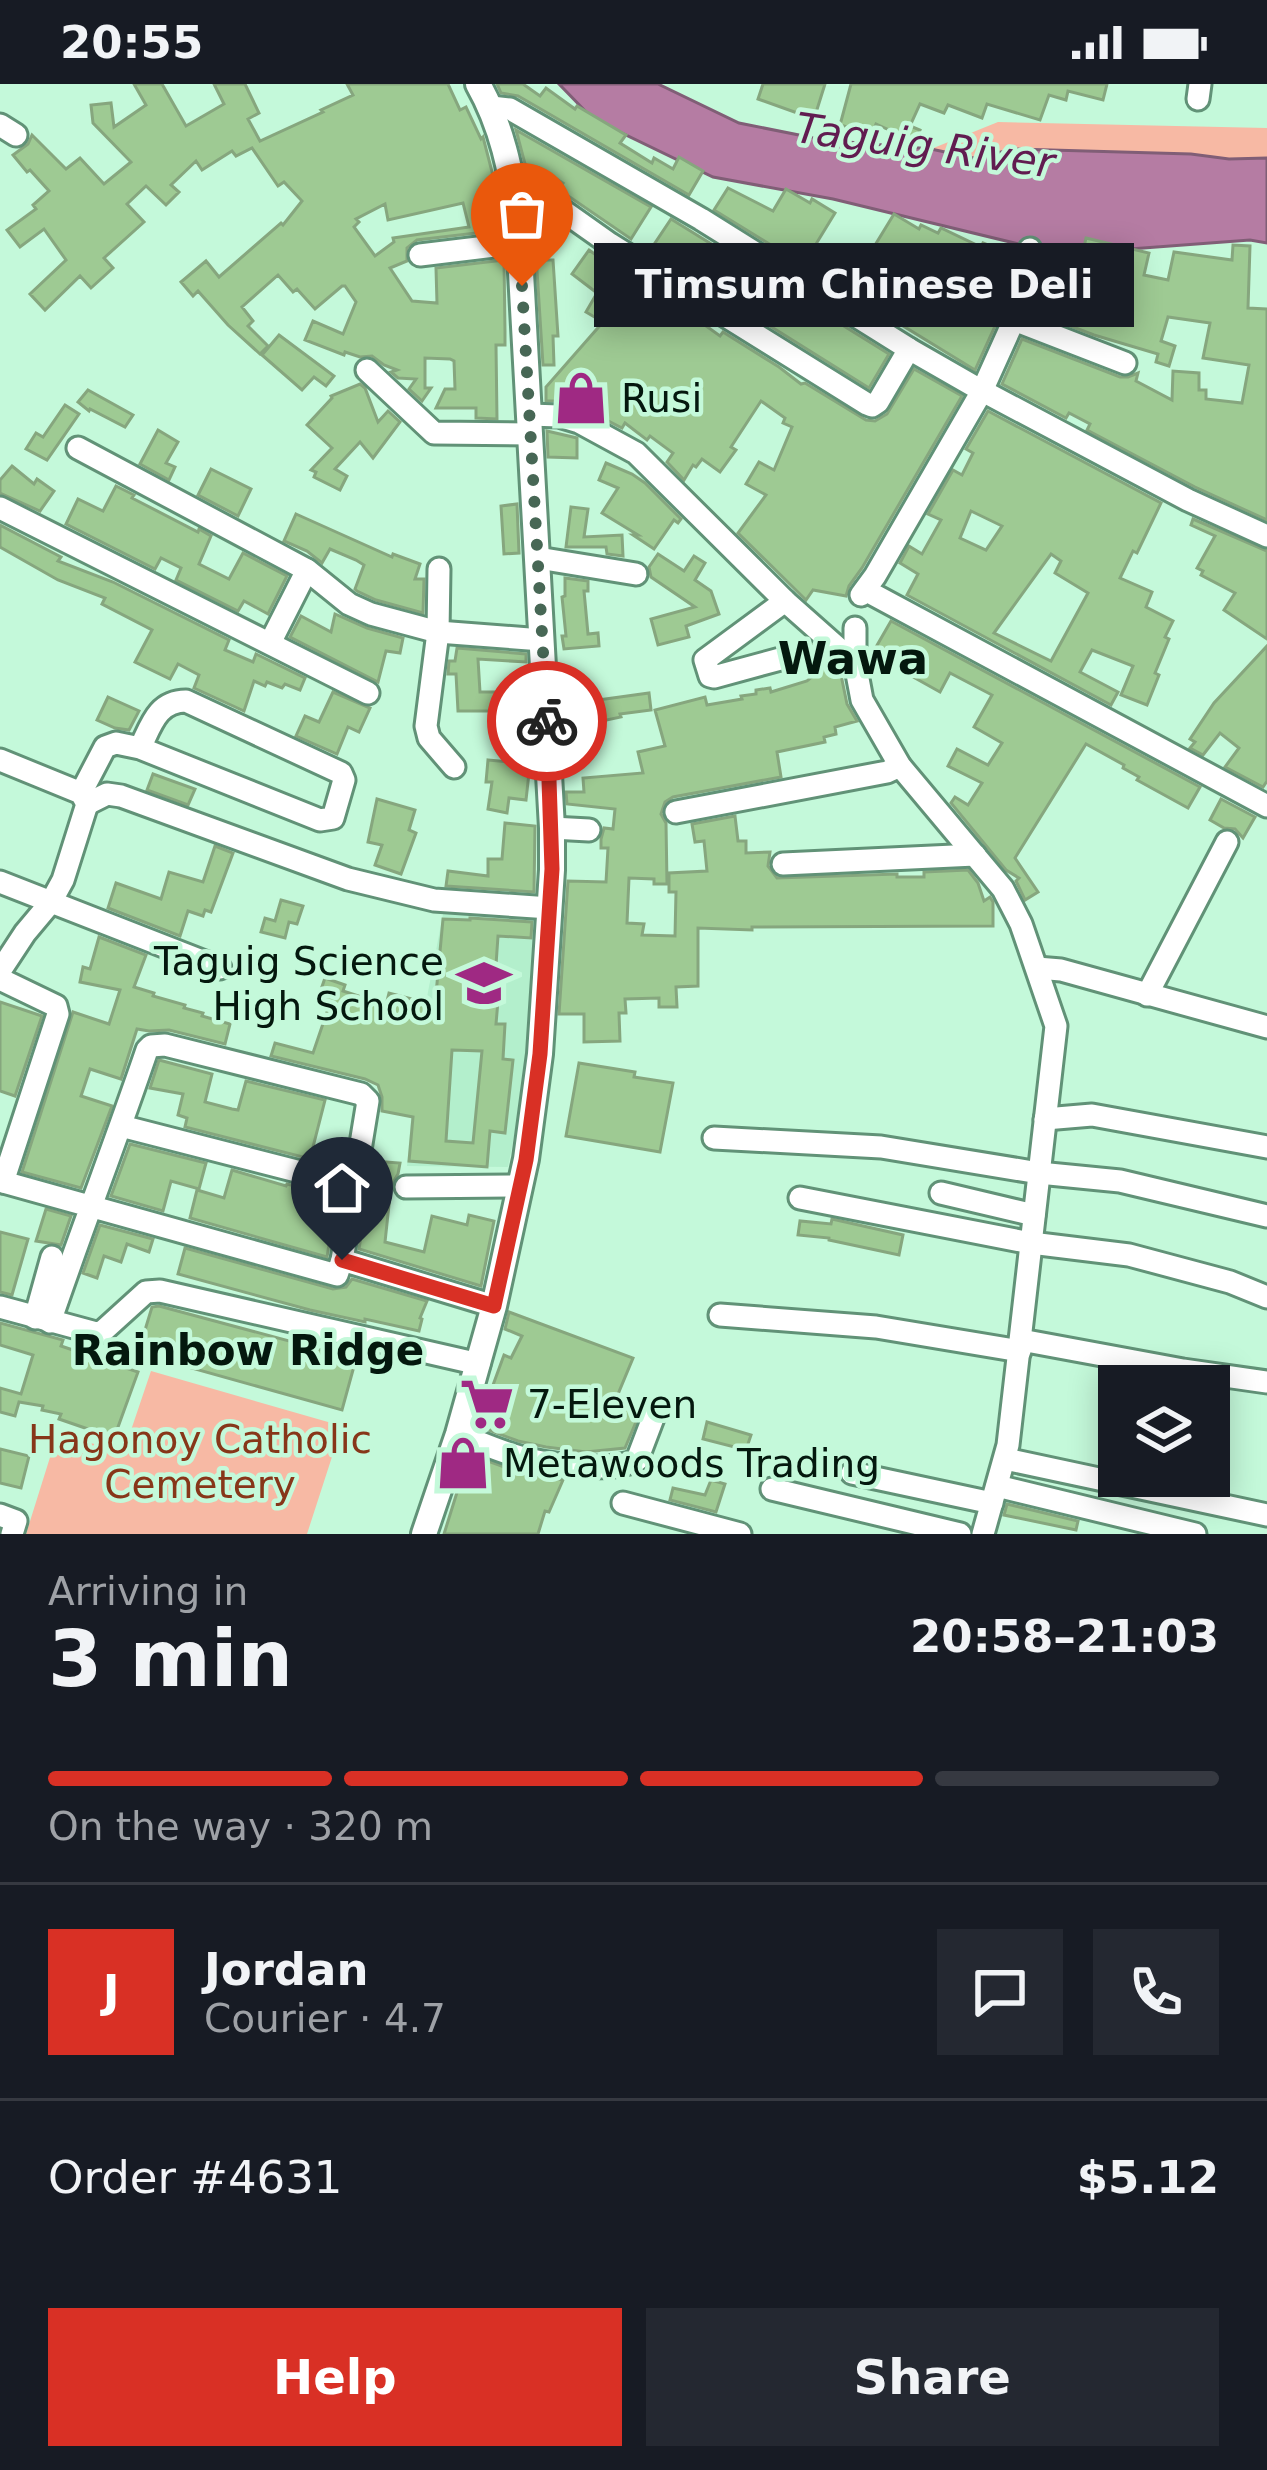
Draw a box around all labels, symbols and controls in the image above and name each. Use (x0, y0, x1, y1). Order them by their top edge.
text: 20:55 (60, 16, 203, 69)
water label: Taguig River (792, 103, 1060, 188)
pin (471, 163, 573, 286)
icon: bag (489, 181, 555, 247)
callout: Timsum Chinese Deli (594, 244, 1134, 328)
text: Timsum Chinese Deli (635, 262, 1093, 307)
shop icon: Rusi (552, 369, 610, 427)
place label: Rusi (621, 376, 702, 421)
district label: Wawa (778, 632, 928, 685)
courier (487, 661, 607, 781)
icon: bike (514, 688, 580, 754)
place label: Taguig Science High School (153, 939, 444, 1029)
school or university icon: Taguig Science High School (455, 954, 513, 1012)
pin (291, 1137, 393, 1260)
icon: home (309, 1155, 375, 1221)
district label: Rainbow Ridge (72, 1326, 424, 1375)
map controls (1098, 1365, 1230, 1497)
button: layers (1098, 1365, 1230, 1497)
supermarket icon: 7-Eleven (458, 1375, 516, 1433)
place label: 7-Eleven (527, 1382, 697, 1427)
park label: Hagonoy Catholic Cemetery (28, 1417, 372, 1507)
shop icon: Metawoods Trading (434, 1434, 492, 1492)
place label: Metawoods Trading (503, 1441, 880, 1486)
text: Arriving in (48, 1569, 248, 1614)
text: 20:58–21:03 (910, 1610, 1219, 1663)
text: 3 min (48, 1614, 293, 1704)
text: On the way · 320 m (48, 1804, 433, 1849)
button: chat (937, 1929, 1063, 2055)
button: phone (1093, 1929, 1219, 2055)
text: Jordan (204, 1943, 368, 1996)
text: J (103, 1965, 119, 2018)
text: Courier · 4.7 (204, 1996, 446, 2041)
text: Order #4631 (48, 2151, 342, 2204)
text: $5.12 (1077, 2151, 1219, 2204)
button: Help (48, 2308, 622, 2446)
button: Share (646, 2308, 1219, 2446)

